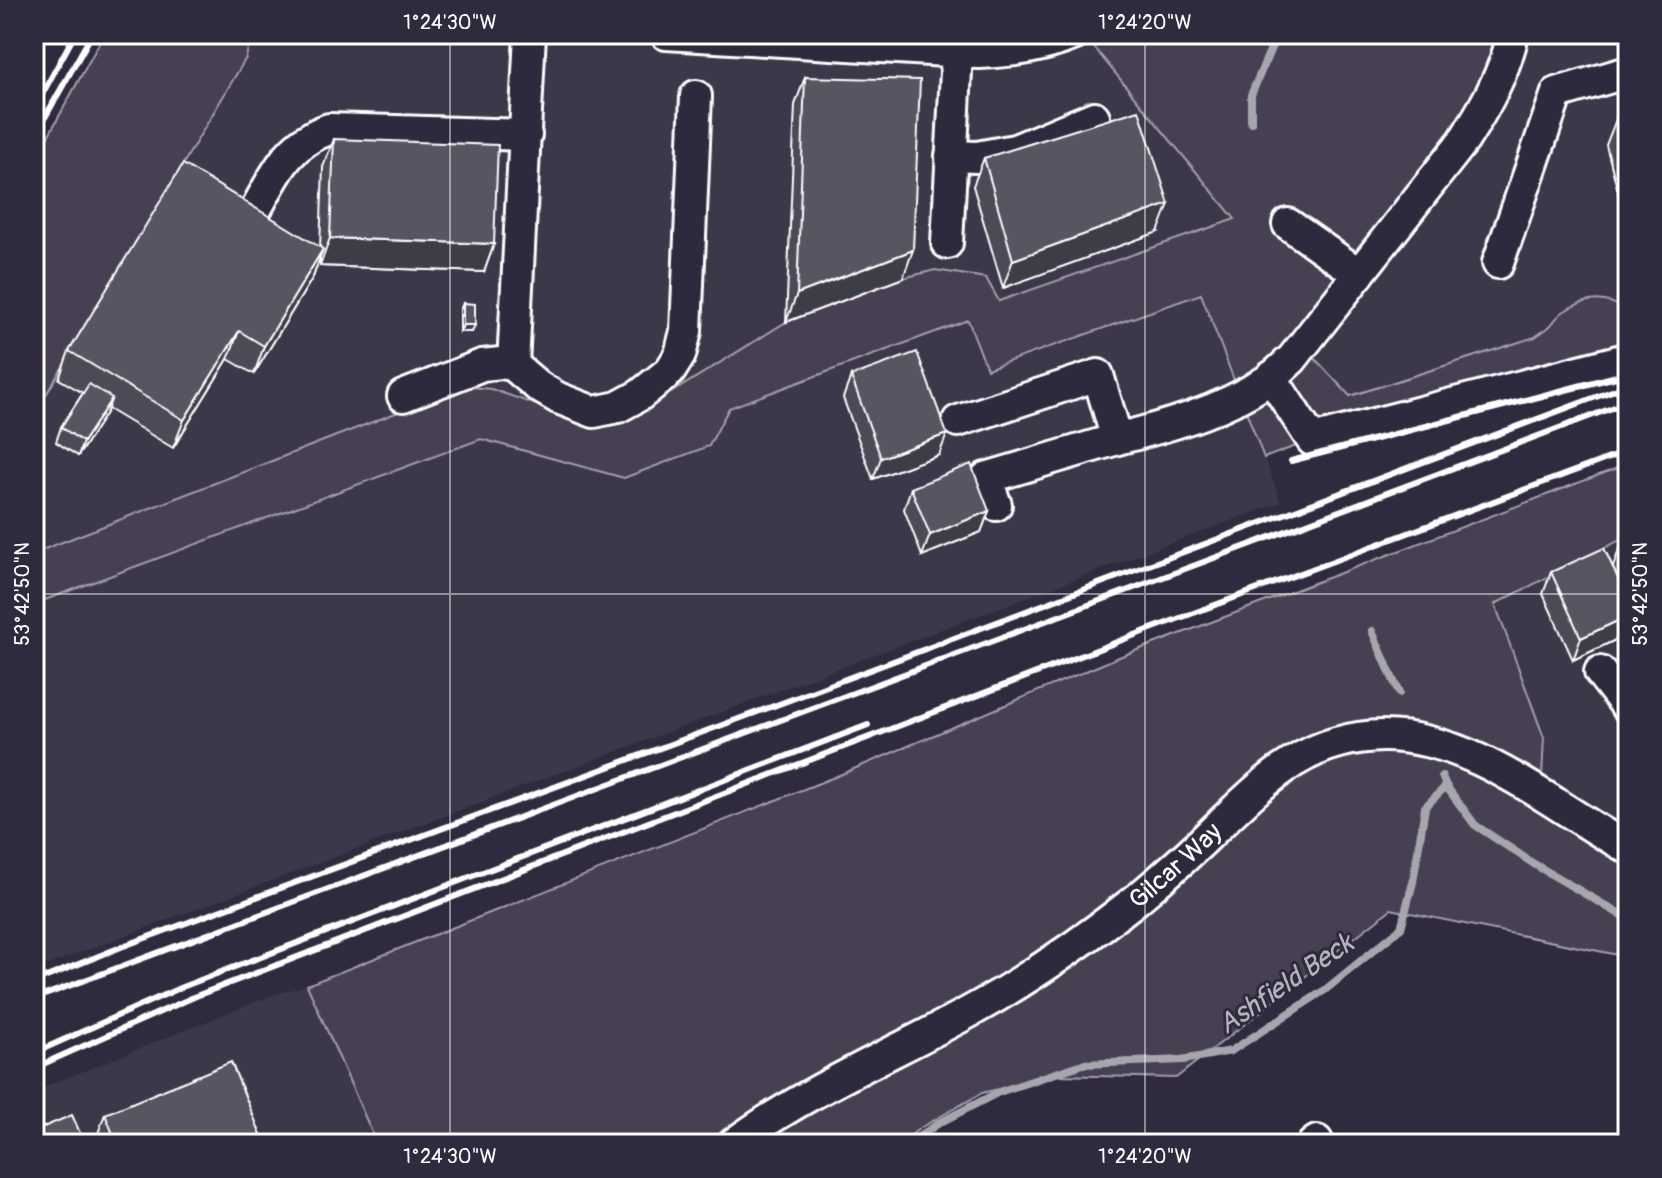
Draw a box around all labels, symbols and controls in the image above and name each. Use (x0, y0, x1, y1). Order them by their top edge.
text: 1°24'30"W (403, 10, 497, 35)
text: 1°24'20"W (1098, 10, 1192, 35)
text: 53°42'50"N (10, 542, 35, 646)
text: 53°42'50"N (1628, 542, 1653, 646)
street label: Gilcar Way (1123, 816, 1229, 916)
water label: Ashfield Beck (1211, 925, 1362, 1042)
text: 1°24'30"W (403, 1144, 497, 1169)
text: 1°24'20"W (1098, 1144, 1192, 1169)

